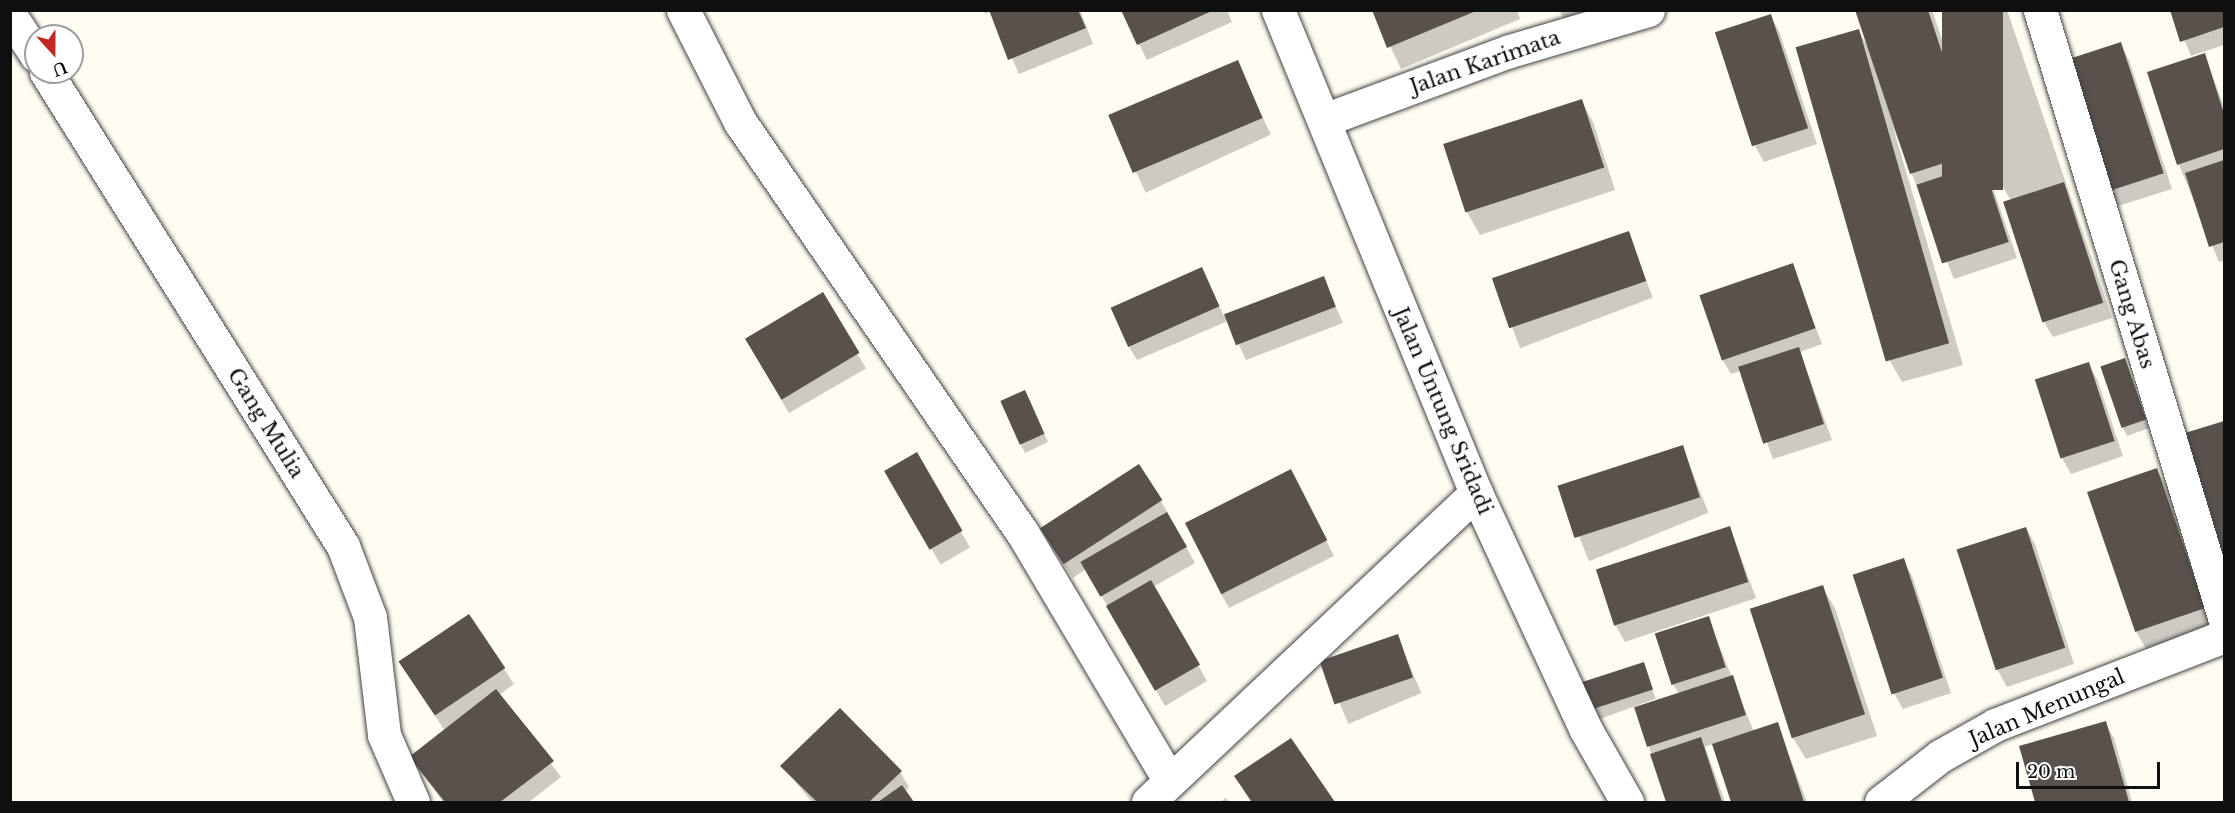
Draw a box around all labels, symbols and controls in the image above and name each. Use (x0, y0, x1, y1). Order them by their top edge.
north arrow (24, 24, 84, 84)
street label: Jalan Karimata (1407, 25, 1563, 99)
text: U (50, 57, 70, 81)
street label: Gang Abas (2103, 256, 2161, 372)
street label: Jalan Untung Sridadi (1388, 303, 1498, 519)
street label: Gang Mulia (222, 363, 310, 483)
street label: Jalan Menungal (1965, 664, 2129, 752)
scale bar (2019, 750, 2163, 788)
text: 20 m (2027, 761, 2075, 783)

